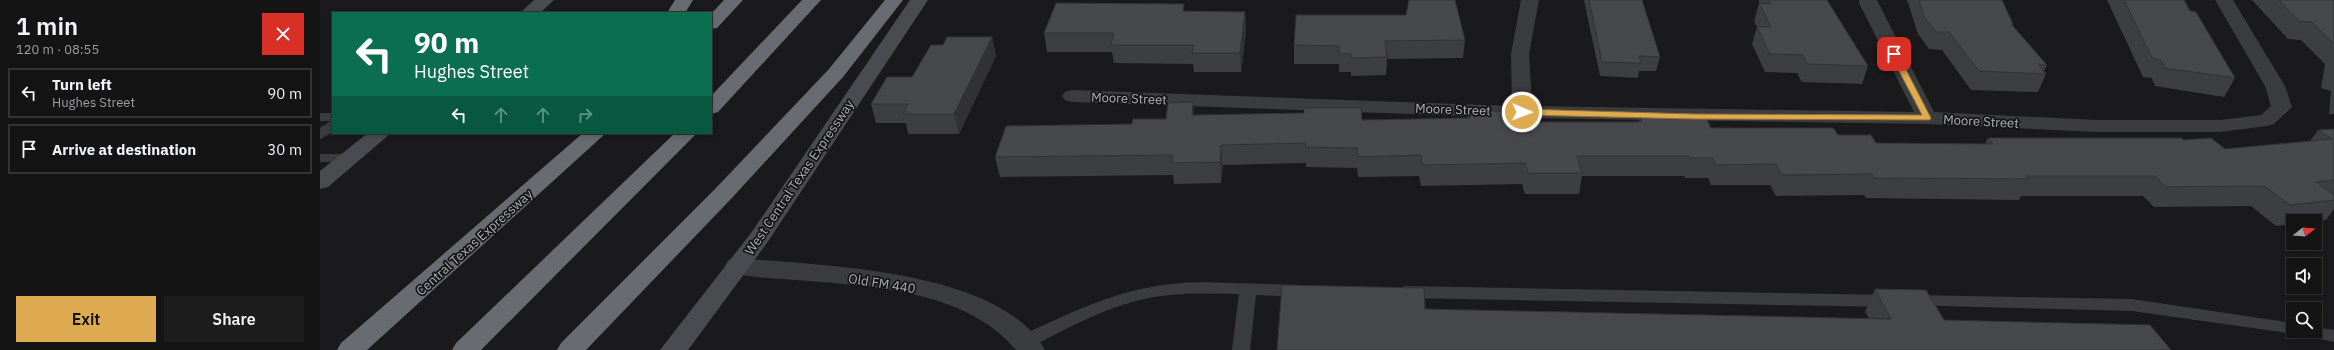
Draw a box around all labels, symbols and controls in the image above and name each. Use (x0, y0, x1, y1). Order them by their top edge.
text: 1 min (16, 10, 78, 42)
button: close (262, 13, 304, 55)
text: 90 m (414, 24, 479, 61)
icon: left (348, 28, 400, 80)
pin (1877, 37, 1911, 71)
text: 120 m · 08:55 (16, 41, 99, 58)
icon: arrive (1883, 43, 1905, 65)
text: Hughes Street (414, 60, 529, 83)
text: Turn left (52, 75, 112, 94)
icon: left (18, 82, 40, 104)
text: 90 m (267, 84, 302, 103)
street label: Moore Street (1091, 89, 1167, 108)
position arrow (1501, 91, 1543, 133)
text: Hughes Street (52, 94, 135, 111)
street label: West Central Texas Expressway (741, 96, 858, 258)
street label: Moore Street (1415, 100, 1491, 119)
icon: left (448, 104, 470, 126)
icon: ahead (490, 104, 512, 126)
icon: ahead (532, 104, 554, 126)
icon: right (574, 104, 596, 126)
street label: Moore Street (1943, 111, 2019, 132)
icon: arrive (18, 138, 40, 160)
text: Arrive at destination (52, 140, 196, 159)
text: 30 m (267, 140, 302, 159)
street label: Central Texas Expressway (412, 185, 537, 299)
north arrow (2286, 214, 2322, 250)
map controls (2286, 214, 2322, 338)
button: sound (2286, 258, 2322, 294)
street label: Old FM 440 (847, 270, 917, 297)
button: Exit (16, 296, 156, 342)
button: Share (164, 296, 304, 342)
button: search (2286, 302, 2322, 338)

